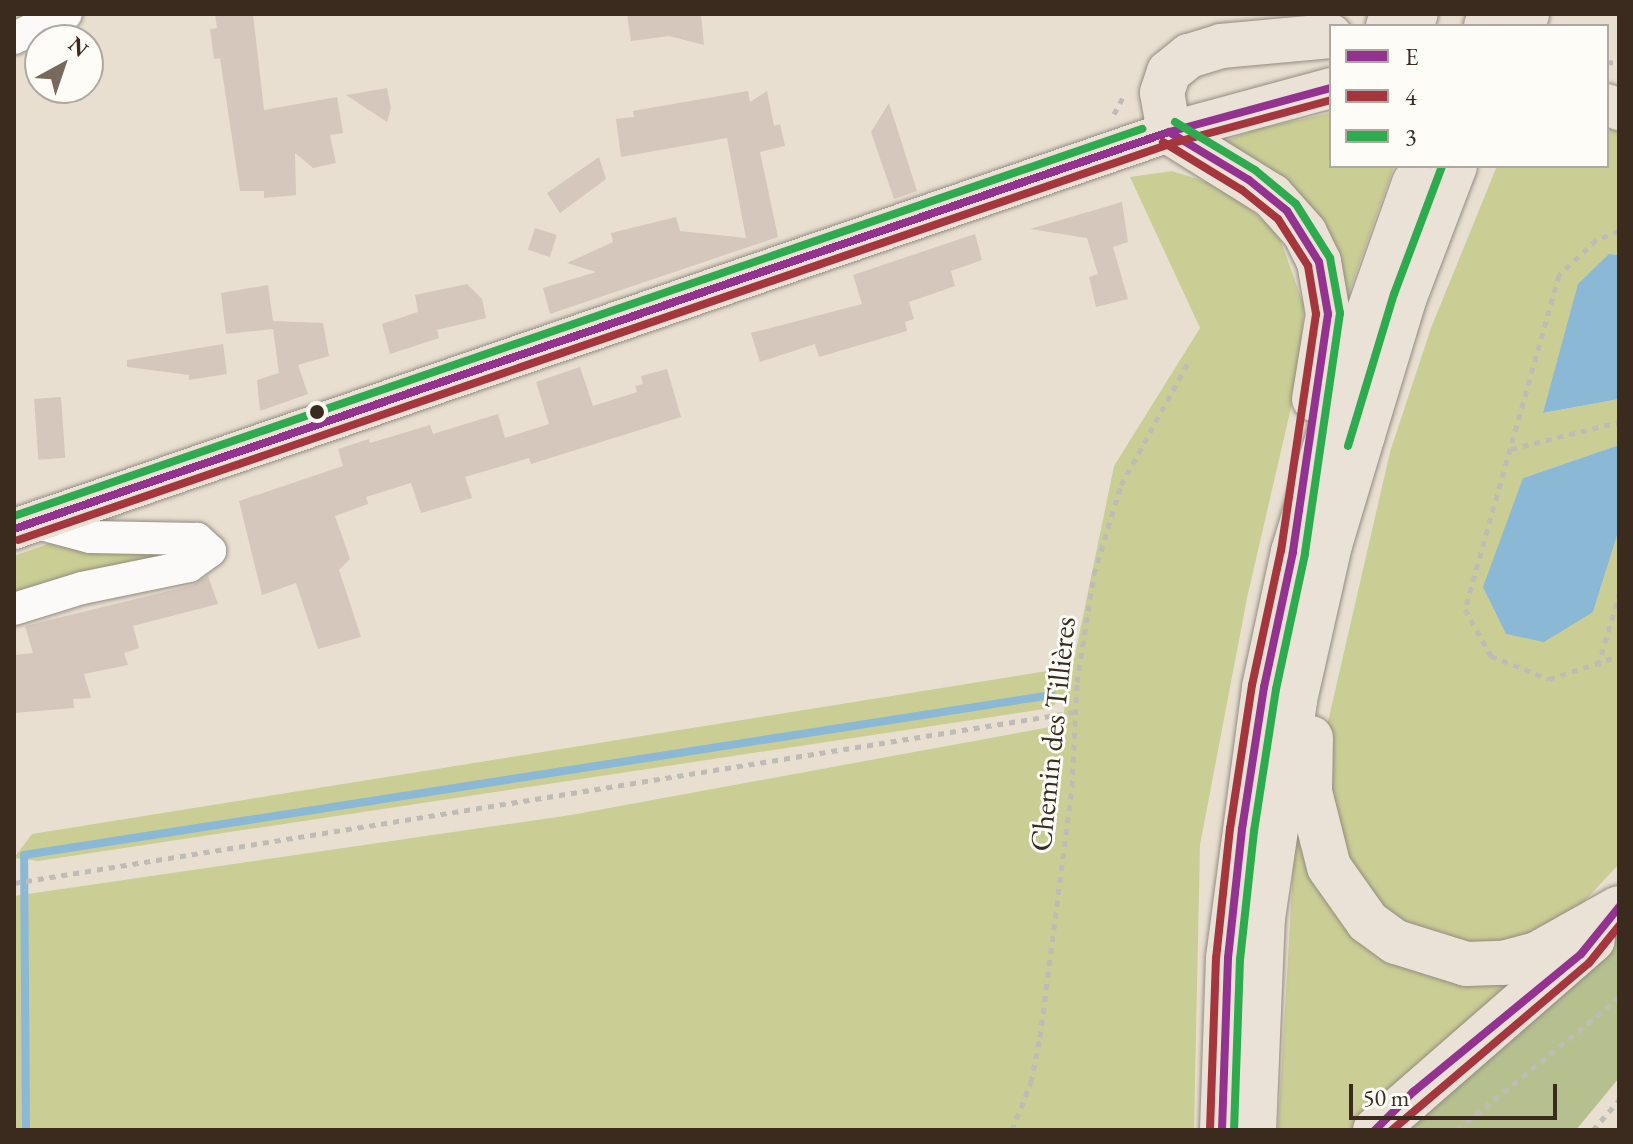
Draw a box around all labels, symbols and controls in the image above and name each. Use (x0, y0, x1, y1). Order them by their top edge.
north arrow (24, 24, 104, 104)
legend (1329, 24, 1609, 168)
text: N (62, 30, 95, 64)
text: E (1405, 41, 1419, 72)
text: 4 (1405, 81, 1417, 112)
text: 3 (1405, 121, 1417, 152)
unlabelled marker (309, 404, 325, 420)
street label: Chemin des Tillières (1023, 615, 1083, 853)
scale bar (1353, 1068, 1561, 1118)
text: 50 m (1363, 1082, 1410, 1113)

